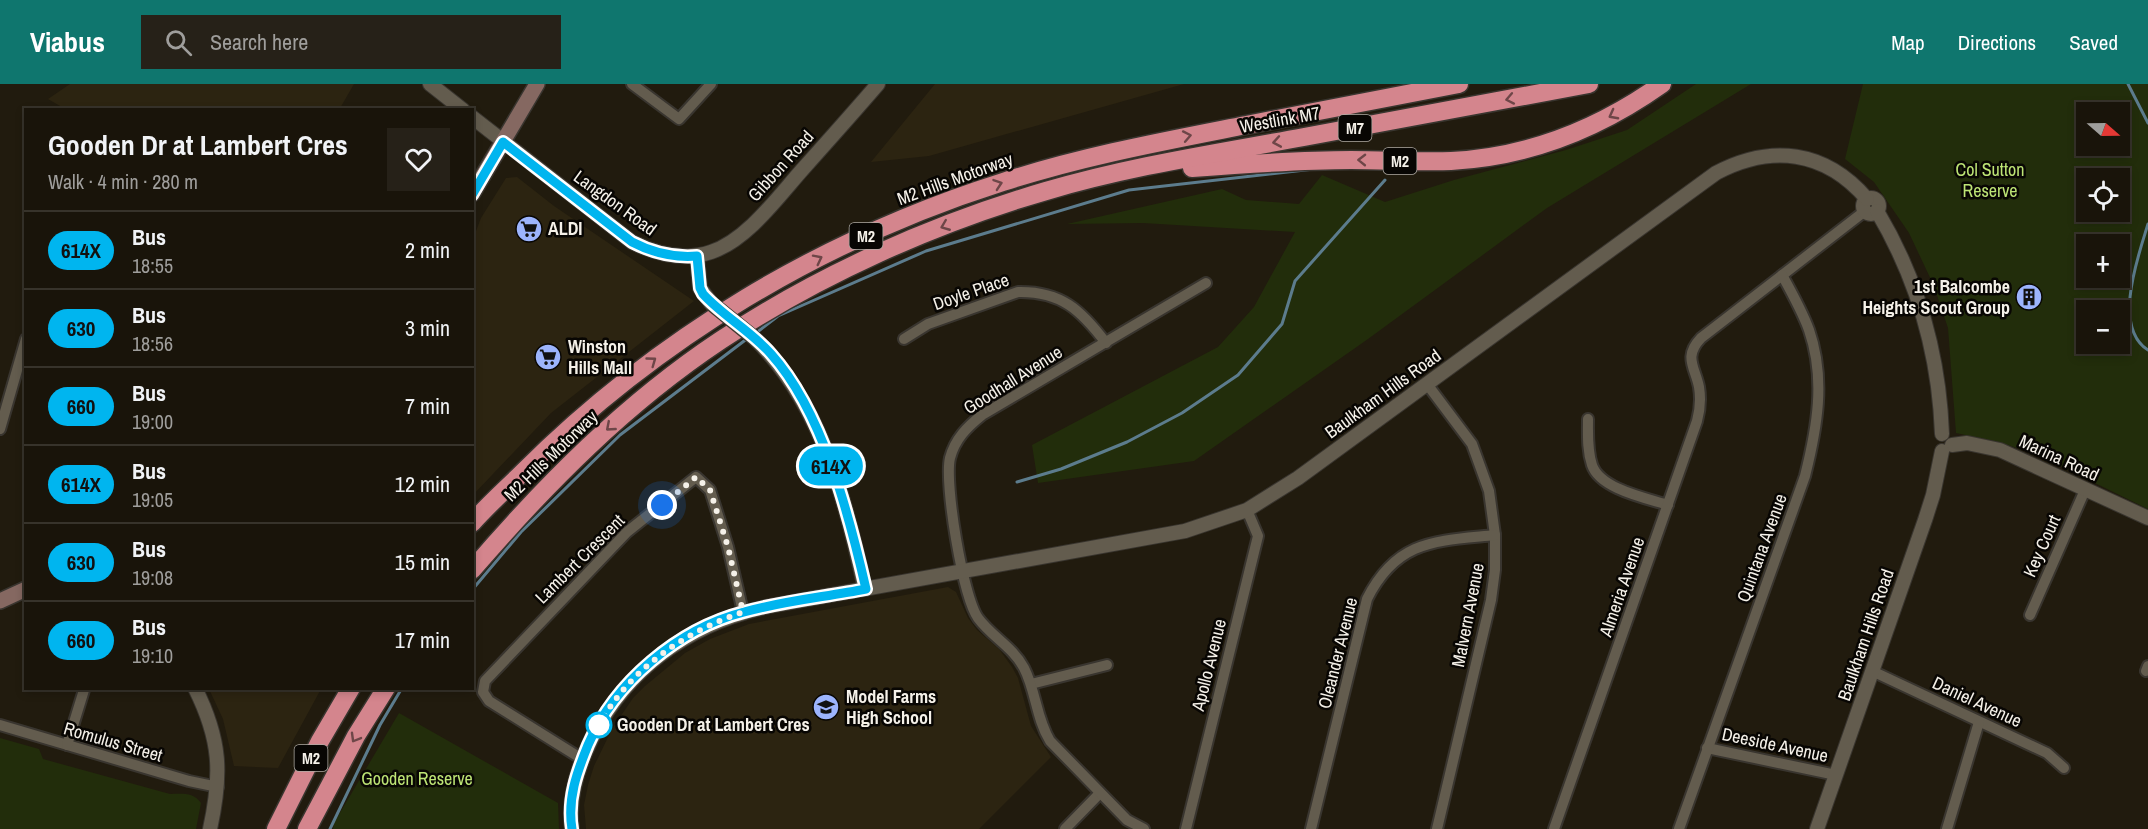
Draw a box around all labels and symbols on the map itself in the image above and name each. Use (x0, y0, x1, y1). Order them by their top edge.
one-way arrow (1506, 92, 1516, 105)
street label: Westlink M7 (1238, 100, 1322, 139)
north arrow (2076, 102, 2130, 156)
one-way arrow (1608, 108, 1619, 119)
road number: M7 (1338, 115, 1372, 141)
street label: Gibbon Road (742, 125, 819, 207)
one-way arrow (1181, 130, 1191, 143)
one-way arrow (1273, 135, 1283, 148)
street label: M2 Hills Motorway (894, 146, 1017, 211)
road number: M2 (1384, 148, 1416, 174)
one-way arrow (1358, 154, 1367, 166)
park label: Col Sutton Reserve (1956, 157, 2024, 203)
street label: Langdon Road (569, 164, 662, 241)
one-way arrow (992, 178, 1003, 191)
supermarket icon: ALDI (514, 214, 544, 244)
place label: ALDI (548, 216, 582, 241)
one-way arrow (940, 219, 951, 231)
road number: M2 (850, 223, 882, 249)
one-way arrow (812, 255, 822, 266)
street label: Doyle Place (930, 267, 1012, 316)
place label: 1st Balcombe Heights Scout Group (1862, 274, 2010, 320)
building icon: 1st Balcombe Heights Scout Group (2014, 282, 2044, 312)
place label: Winston Hills Mall (568, 334, 632, 380)
street label: Goodhall Avenue (959, 339, 1067, 420)
supermarket icon: Winston Hills Mall (533, 342, 563, 372)
street label: Baulkham Hills Road (1320, 343, 1446, 444)
one-way arrow (646, 357, 657, 368)
street label: M2 Hills Motorway (498, 404, 603, 507)
one-way arrow (606, 419, 617, 430)
street label: Marina Road (2015, 428, 2103, 487)
line badge: 614X (789, 446, 873, 485)
your location (647, 490, 677, 520)
street label: Quintana Avenue (1730, 490, 1793, 606)
street label: Lambert Crescent (529, 508, 630, 609)
street label: Key Court (2017, 511, 2066, 581)
street label: Almeria Avenue (1592, 534, 1650, 641)
street label: Malvern Avenue (1445, 561, 1490, 669)
street label: Baulkham Hills Road (1831, 566, 1900, 704)
street label: Oleander Avenue (1312, 595, 1363, 711)
street label: Apollo Avenue (1185, 616, 1232, 715)
street label: Daniel Avenue (1929, 670, 2026, 733)
place label: Model Farms High School (846, 684, 936, 730)
school or university icon: Model Farms High School (811, 692, 841, 722)
marker: Gooden Dr at Lambert Cres (586, 712, 612, 738)
place label: Gooden Dr at Lambert Cres (617, 712, 810, 737)
street label: Romulus Street (61, 715, 165, 768)
street label: Deeside Avenue (1720, 721, 1831, 768)
one-way arrow (351, 732, 362, 742)
road number: M2 (294, 745, 328, 771)
park label: Gooden Reserve (361, 766, 473, 791)

